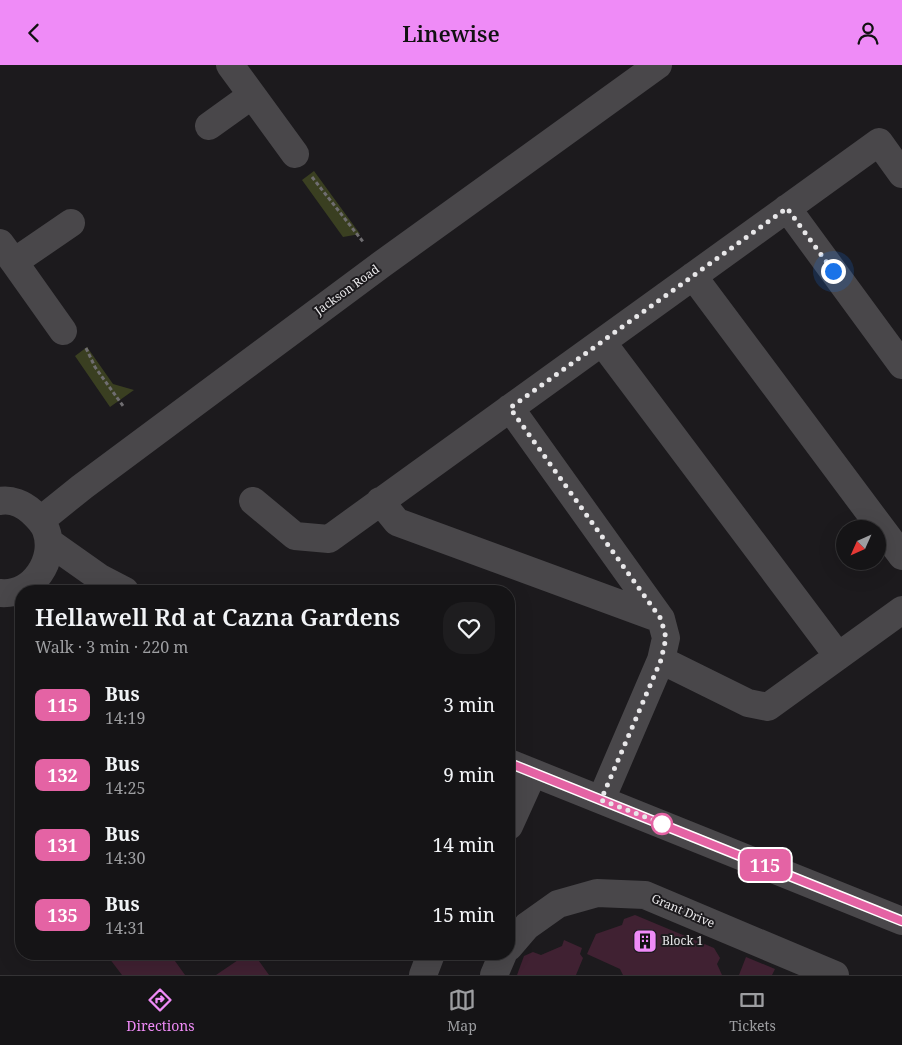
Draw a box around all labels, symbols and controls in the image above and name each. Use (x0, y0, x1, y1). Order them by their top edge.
text: Linewise (402, 18, 500, 48)
icon: back (20, 19, 48, 47)
icon: person (854, 19, 882, 47)
your location (821, 259, 846, 284)
street label: Jackson Road (310, 260, 383, 319)
north arrow (836, 520, 886, 570)
map controls (836, 520, 886, 570)
text: Hellawell Rd at Cazna Gardens (35, 600, 400, 633)
button: heart (443, 602, 495, 654)
text: Walk · 3 min · 220 m (35, 636, 188, 658)
text: Bus (105, 681, 140, 707)
text: 3 min (443, 692, 495, 718)
text: 115 (47, 693, 78, 717)
text: 14:19 (105, 707, 145, 729)
text: Bus (105, 751, 140, 777)
text: 9 min (443, 762, 495, 788)
text: 132 (47, 763, 78, 787)
text: 14:25 (105, 777, 145, 799)
unlabelled marker (651, 813, 673, 835)
text: Bus (105, 821, 140, 847)
text: 14 min (433, 832, 495, 858)
text: 131 (47, 833, 78, 857)
text: 14:30 (105, 847, 145, 869)
line badge: 115 (736, 849, 794, 881)
text: 115 (750, 853, 780, 877)
street label: Grant Drive (649, 890, 718, 932)
text: Bus (105, 891, 140, 917)
text: 15 min (433, 902, 495, 928)
text: 135 (47, 903, 78, 927)
text: 14:31 (105, 917, 145, 939)
building icon: Block 1 (632, 928, 658, 954)
place label: Block 1 (662, 932, 703, 949)
tab: Directions (126, 986, 195, 1035)
tab: Map (447, 986, 477, 1035)
tab: Tickets (729, 986, 776, 1035)

